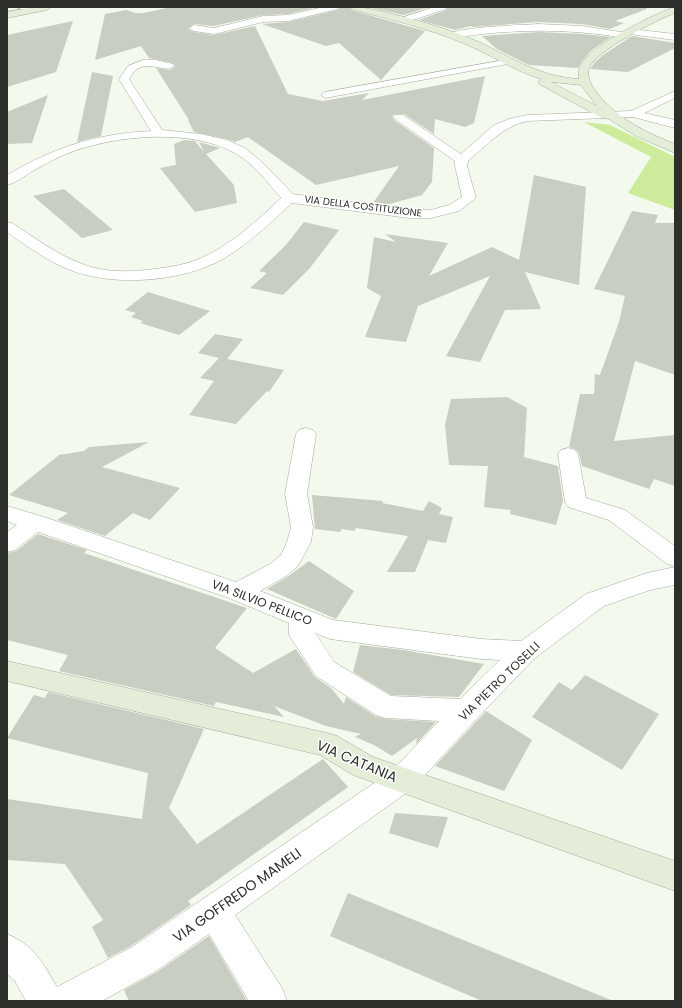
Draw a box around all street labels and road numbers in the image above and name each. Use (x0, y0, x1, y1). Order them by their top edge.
street label: VIA DELLA COSTITUZIONE (303, 191, 423, 221)
street label: VIA SILVIO PELLICO (209, 575, 315, 629)
street label: VIA PIETRO TOSELLI (455, 638, 544, 724)
street label: VIA CATANIA (313, 735, 401, 787)
street label: VIA GOFFREDO MAMELI (169, 843, 305, 947)

